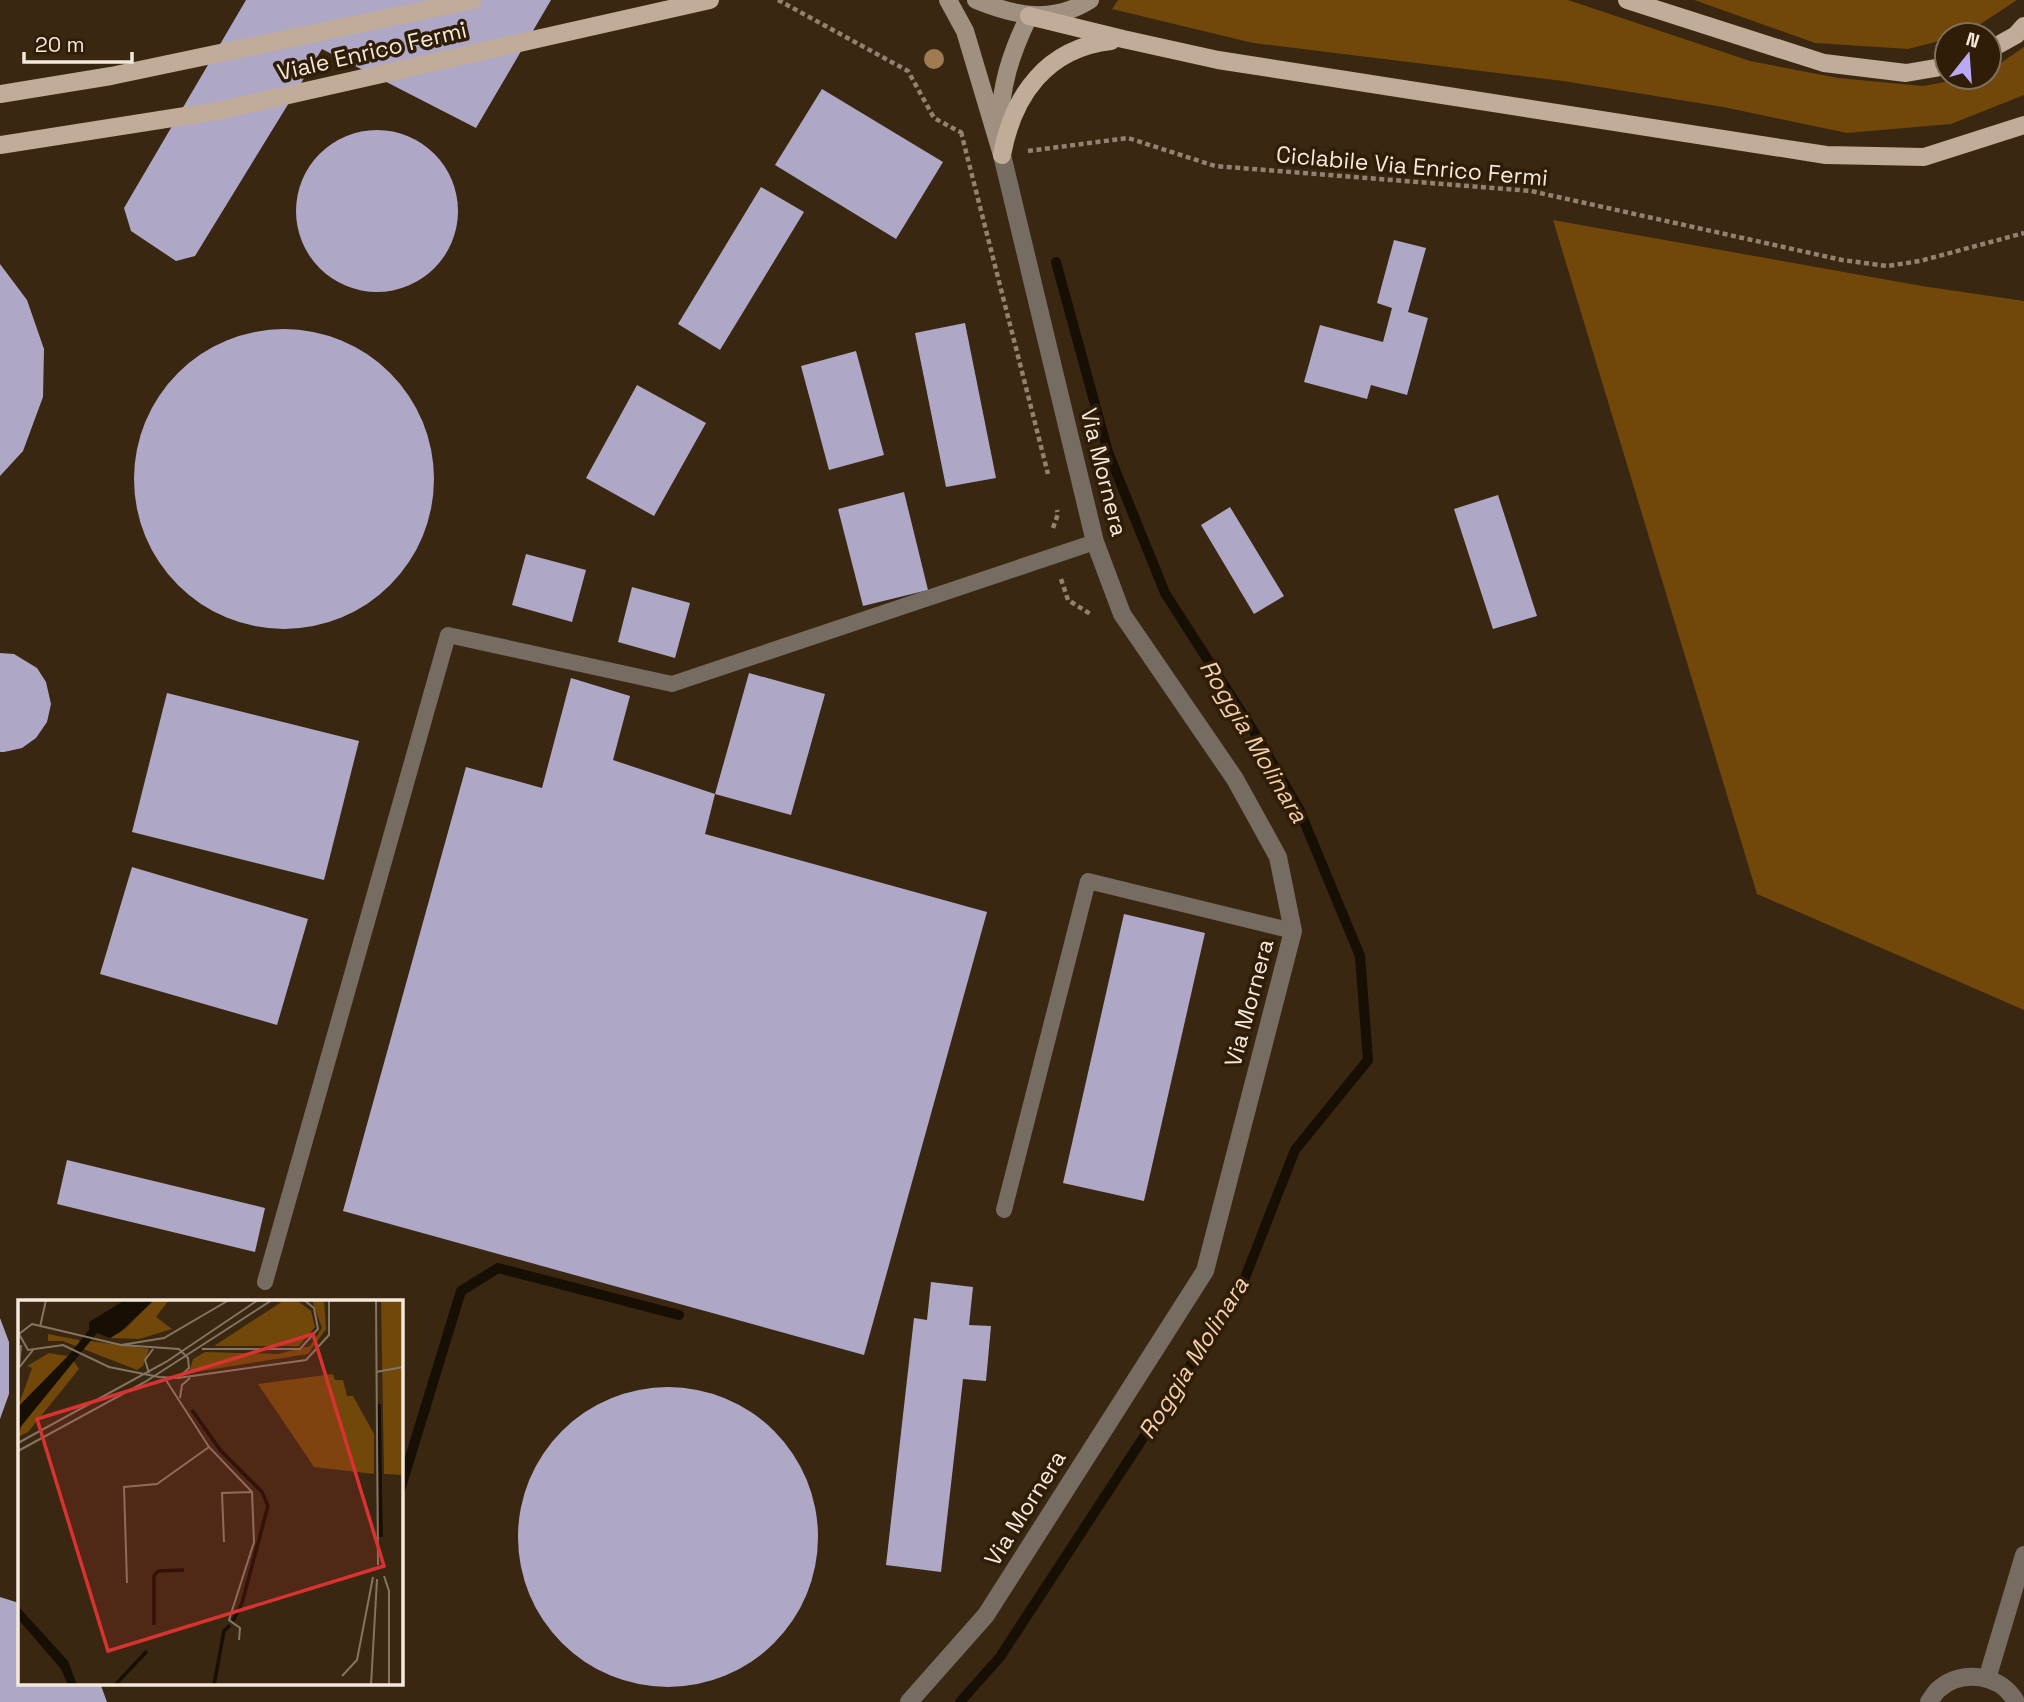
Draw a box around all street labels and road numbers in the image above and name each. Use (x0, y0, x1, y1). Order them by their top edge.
street label: Viale Enrico Fermi (274, 15, 470, 87)
street label: Ciclabile Via Enrico Fermi (1275, 139, 1549, 193)
street label: Via Mornera (1074, 405, 1134, 539)
street label: Via Mornera (1218, 936, 1280, 1070)
street label: Via Mornera (978, 1444, 1072, 1572)

